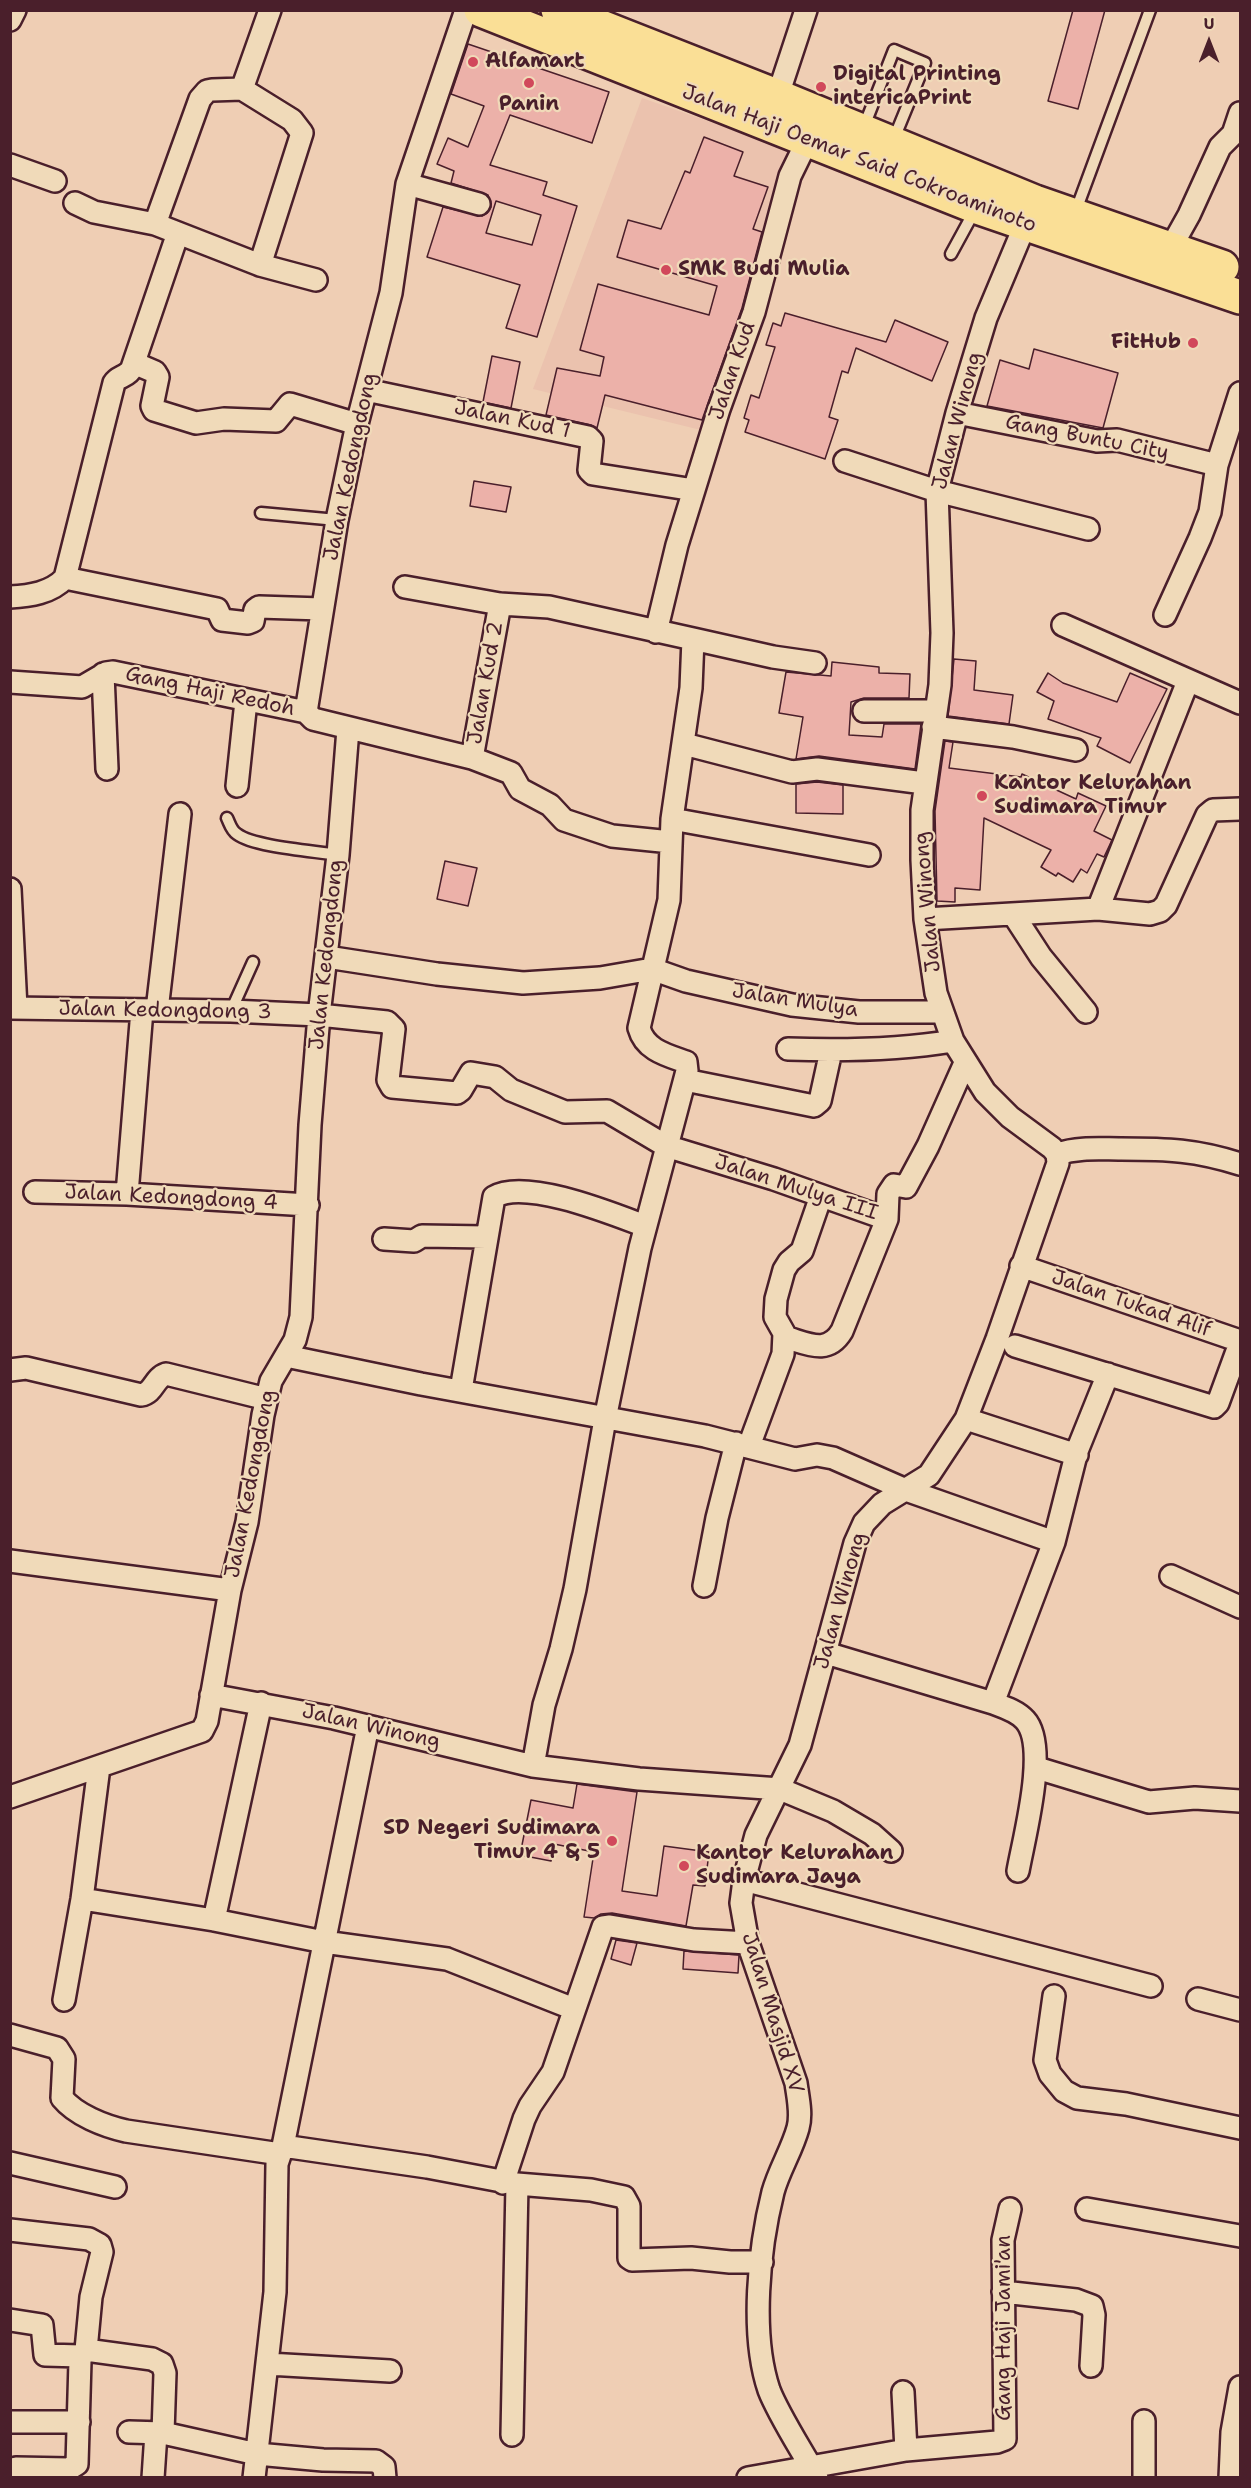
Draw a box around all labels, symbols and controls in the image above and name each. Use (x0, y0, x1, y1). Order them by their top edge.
north arrow (1179, 12, 1239, 72)
text: U (1204, 13, 1214, 34)
place label: Alfamart (485, 49, 585, 75)
marker: Alfamart (466, 55, 480, 69)
place label: Digital Printing intericaPrint (833, 62, 1001, 112)
marker: Panin (522, 76, 536, 90)
street label: Jalan Haji Oemar Said Cokroaminoto (678, 80, 1040, 238)
marker: Digital Printing intericaPrint (814, 80, 828, 94)
place label: Panin (499, 92, 559, 118)
place label: SMK Budi Mulia (678, 257, 850, 283)
marker: SMK Budi Mulia (659, 263, 673, 277)
street label: Jalan Kud (704, 318, 762, 424)
place label: FitHub (1111, 330, 1181, 356)
marker: FitHub (1186, 336, 1200, 350)
street label: Jalan Winong (928, 349, 988, 493)
street label: Jalan Kedongdong (319, 371, 383, 563)
street label: Jalan Kud 1 (451, 395, 573, 445)
street label: Gang Buntu City (1003, 410, 1171, 466)
street label: Jalan Kud 2 (463, 620, 509, 746)
street label: Gang Haji Redoh (123, 662, 297, 722)
place label: Kantor Kelurahan Sudimara Timur (994, 771, 1191, 821)
marker: Kantor Kelurahan Sudimara Timur (975, 789, 989, 803)
street label: Jalan Winong (909, 830, 947, 974)
street label: Jalan Kedongdong (304, 858, 350, 1052)
street label: Jalan Mulya (730, 979, 860, 1023)
street label: Jalan Kedongdong 3 (58, 997, 272, 1025)
street label: Jalan Mulya III (711, 1150, 881, 1226)
street label: Jalan Kedongdong 4 (64, 1180, 278, 1216)
street label: Jalan Tukad Alif (1048, 1265, 1214, 1343)
street label: Jalan Kedongdong (220, 1388, 282, 1580)
street label: Jalan Winong (809, 1530, 873, 1672)
street label: Jalan Winong (299, 1699, 443, 1755)
place label: SD Negeri Sudimara Timur 4 & 5 (383, 1816, 600, 1866)
marker: SD Negeri Sudimara Timur 4 & 5 (605, 1834, 619, 1848)
place label: Kantor Kelurahan Sudimara Jaya (696, 1841, 893, 1891)
marker: Kantor Kelurahan Sudimara Jaya (677, 1859, 691, 1873)
street label: Jalan Masjid XV (736, 1929, 808, 2097)
street label: Gang Haji Jami'an (992, 2235, 1018, 2421)

